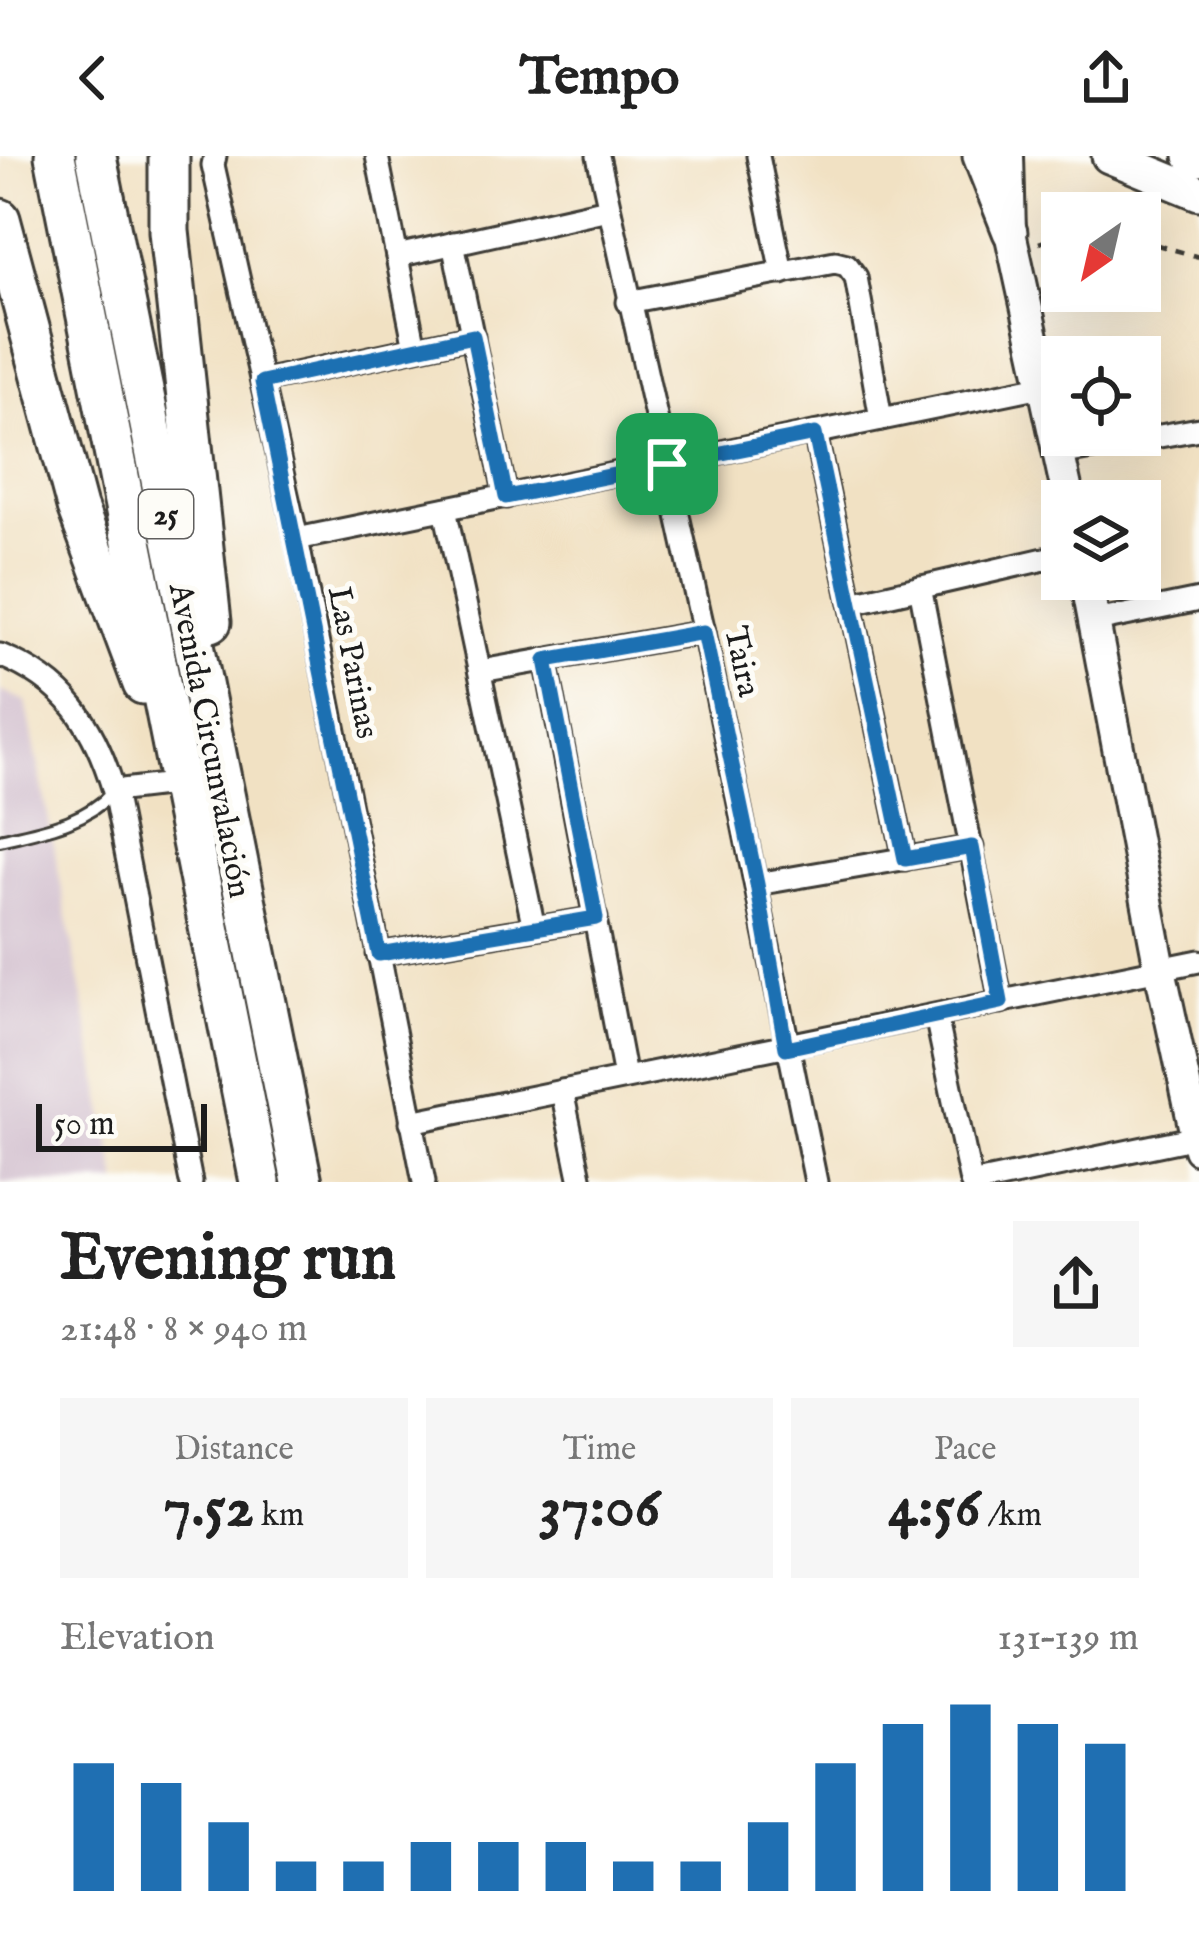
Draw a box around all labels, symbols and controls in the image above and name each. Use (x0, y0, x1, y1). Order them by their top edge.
text: Tempo (520, 44, 679, 113)
icon: back (60, 45, 126, 111)
icon: share (1073, 45, 1139, 111)
north arrow (1041, 192, 1161, 312)
map controls (1041, 192, 1161, 600)
button: locate (1041, 336, 1161, 456)
pin (616, 413, 718, 515)
icon: arrive (634, 431, 700, 497)
button: layers (1041, 480, 1161, 600)
road number: 25 (139, 490, 193, 538)
street label: Avenida Circunvalación (158, 579, 260, 901)
street label: Las Parinas (317, 583, 387, 742)
street label: Taira (713, 623, 769, 701)
scale bar (36, 1098, 207, 1151)
text: 50 m (54, 1104, 115, 1146)
text: Evening run (60, 1218, 396, 1302)
button: share (1013, 1221, 1139, 1347)
text: 21:48 · 8 × 940 m (60, 1305, 308, 1354)
text: Distance (174, 1429, 294, 1471)
text: Time (563, 1429, 636, 1471)
text: Pace (934, 1429, 996, 1471)
text: 7.52 (163, 1471, 254, 1547)
text: 37:06 (539, 1471, 660, 1547)
text: 4:56 (888, 1471, 980, 1547)
text: km (254, 1495, 304, 1537)
text: /km (980, 1495, 1042, 1537)
text: Elevation (60, 1614, 215, 1663)
text: 131–139 m (998, 1614, 1139, 1663)

